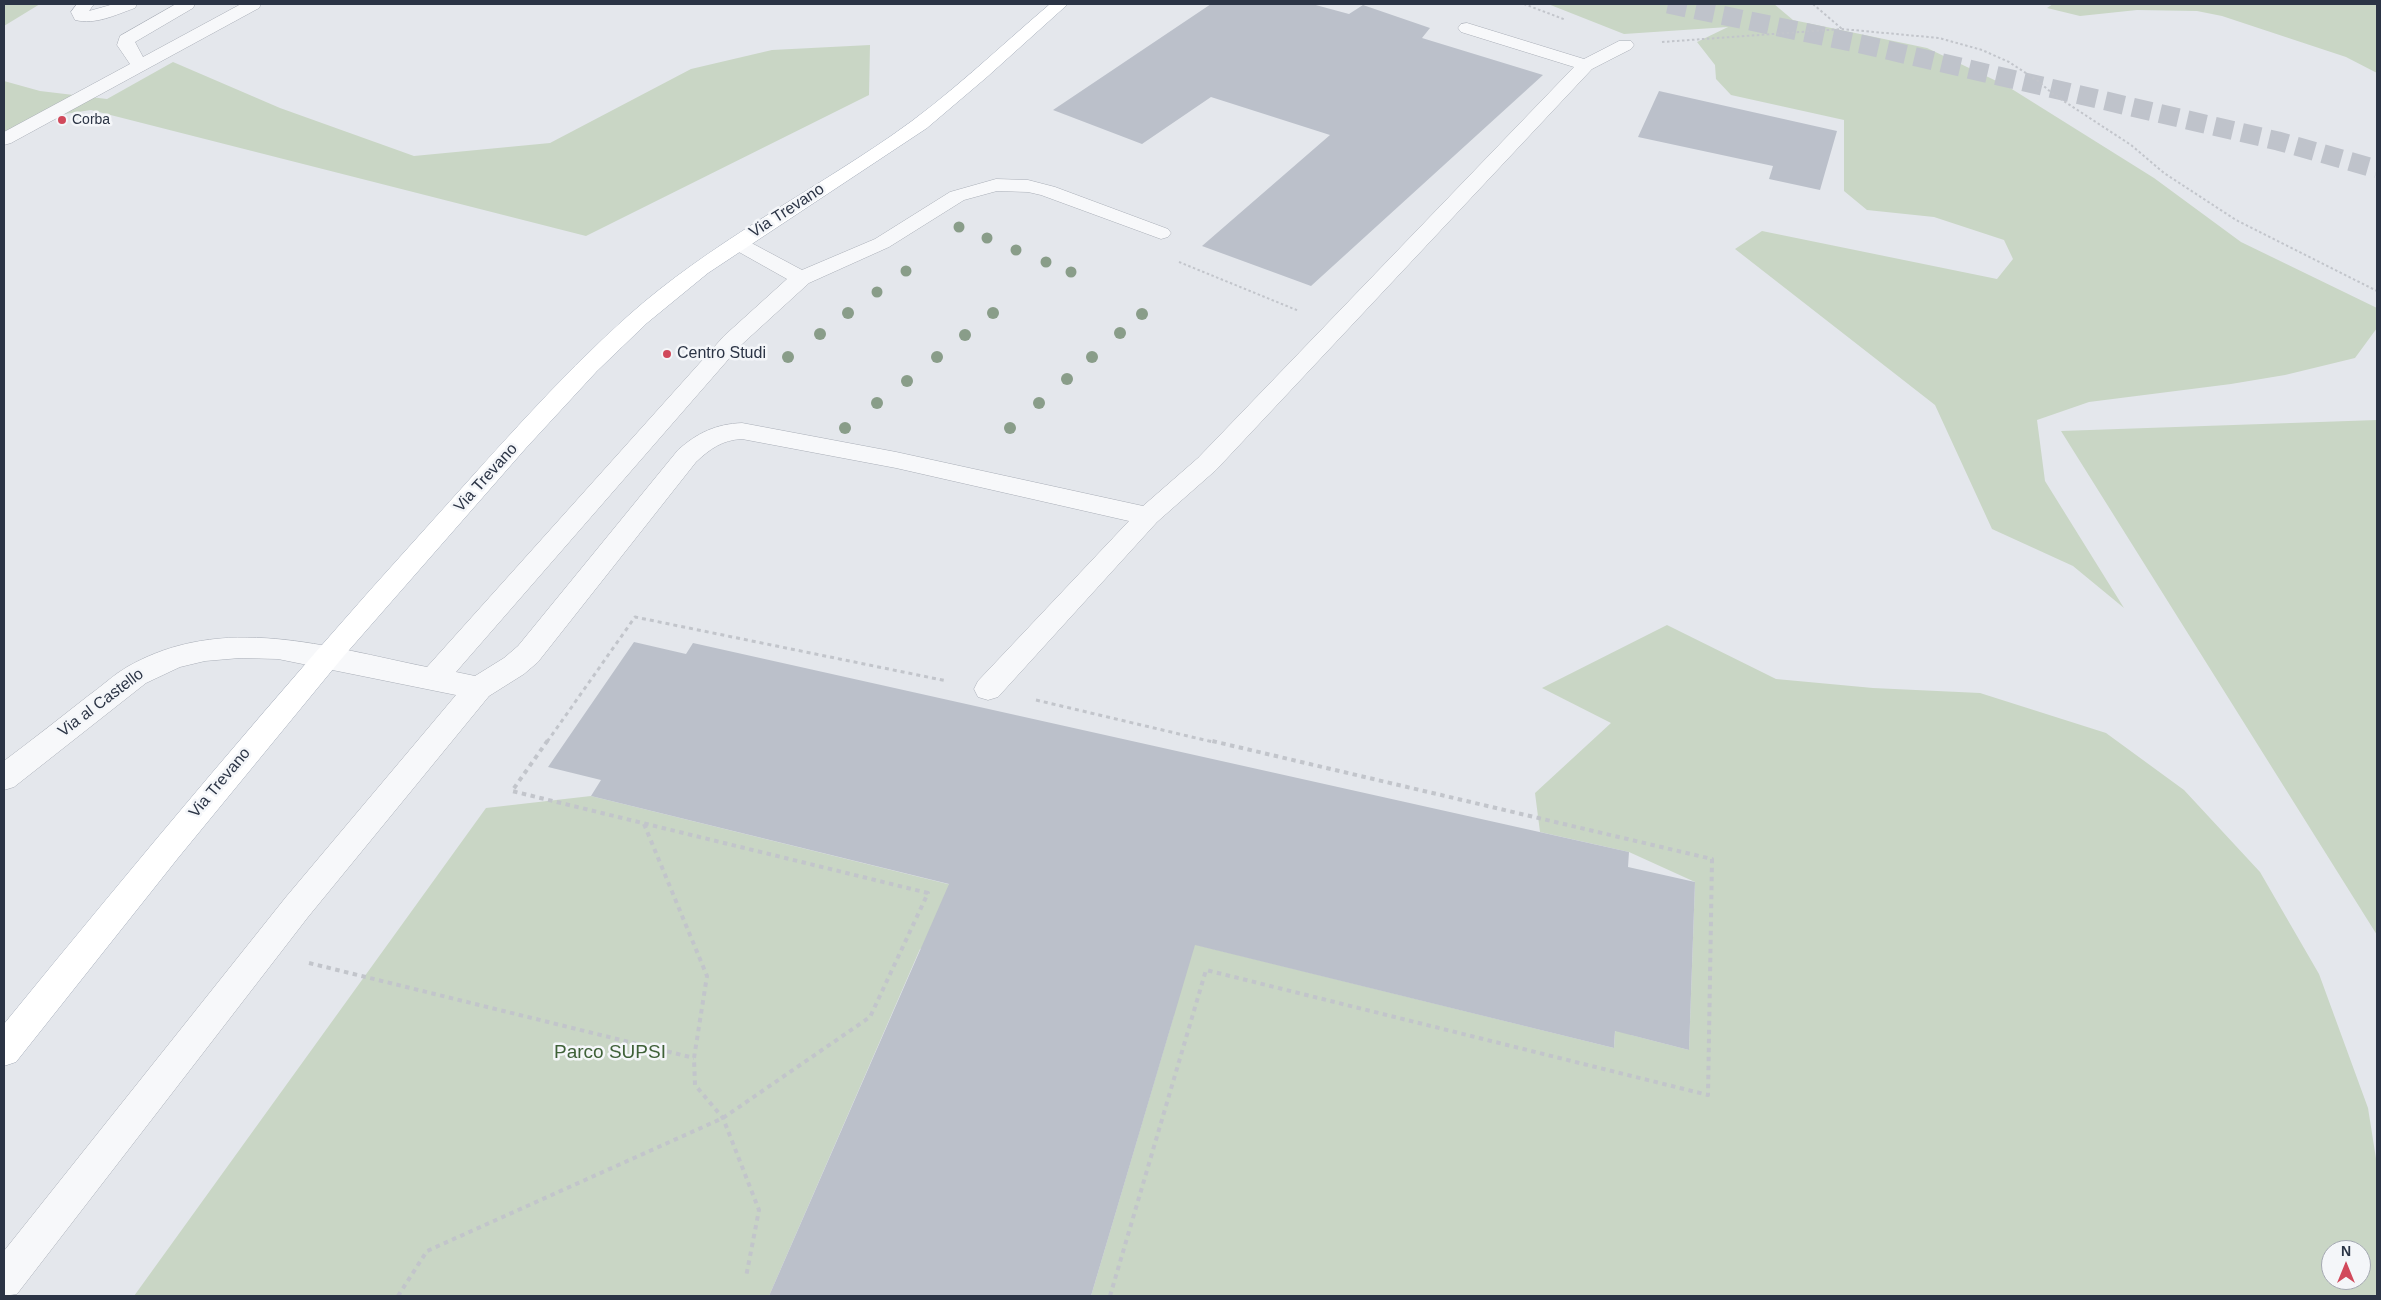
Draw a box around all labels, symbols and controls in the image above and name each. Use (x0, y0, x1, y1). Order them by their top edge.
place label: Corba (72, 112, 110, 128)
marker: Corba (56, 114, 68, 126)
street label: Via Trevano (746, 180, 828, 242)
place label: Centro Studi (677, 344, 766, 364)
marker: Centro Studi (661, 348, 673, 360)
street label: Via Trevano (450, 440, 522, 516)
street label: Via al Castello (54, 665, 148, 741)
street label: Via Trevano (185, 744, 255, 822)
park label: Parco SUPSI (554, 1042, 666, 1064)
north arrow (2321, 1240, 2371, 1290)
text: N (2341, 1243, 2351, 1259)

